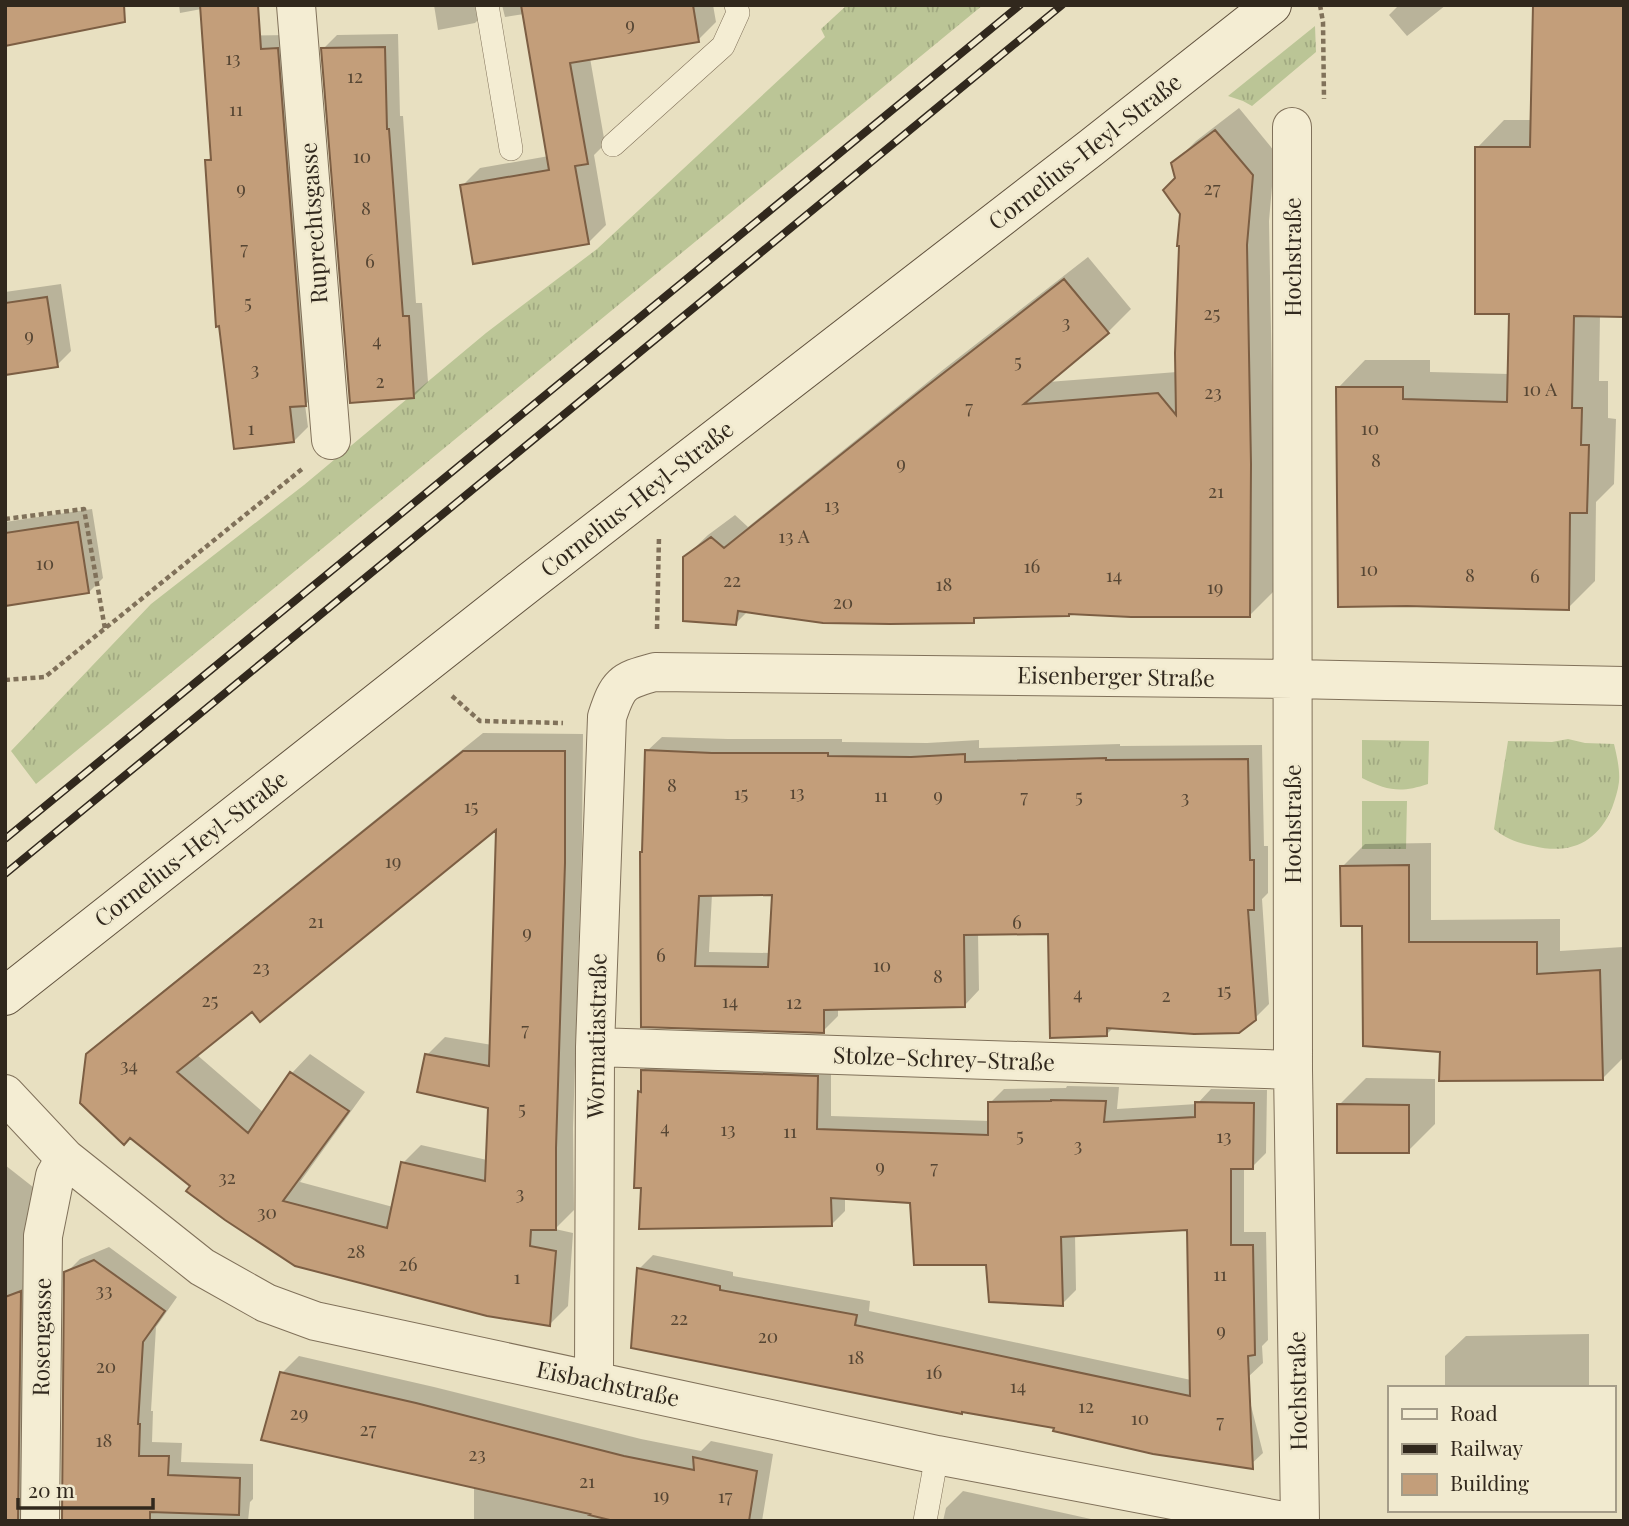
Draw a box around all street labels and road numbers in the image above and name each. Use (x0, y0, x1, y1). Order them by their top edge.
street label: Cornelius-Heyl-Straße (981, 66, 1187, 236)
street label: Ruprechtsgasse (291, 141, 334, 305)
street label: Hochstraße (1276, 197, 1307, 317)
street label: Cornelius-Heyl-Straße (533, 413, 739, 583)
street label: Eisenberger Straße (1017, 658, 1215, 693)
street label: Cornelius-Heyl-Straße (87, 763, 293, 933)
street label: Hochstraße (1276, 764, 1307, 884)
street label: Wormatiastraße (579, 953, 612, 1120)
street label: Stolze-Schrey-Straße (833, 1038, 1055, 1077)
street label: Rosengasse (24, 1277, 57, 1396)
street label: Hochstraße (1280, 1331, 1313, 1451)
street label: Eisbachstraße (534, 1352, 683, 1413)

